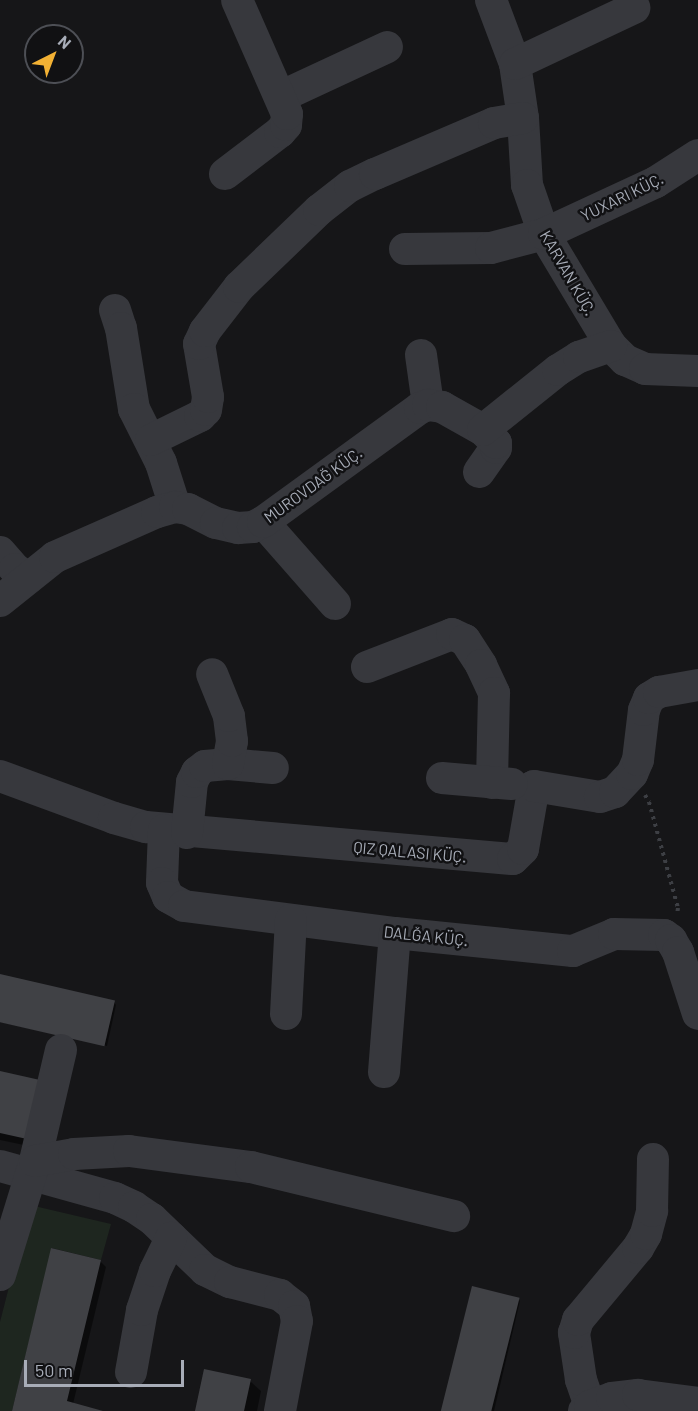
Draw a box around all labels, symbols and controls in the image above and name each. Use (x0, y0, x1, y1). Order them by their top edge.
north arrow (24, 24, 84, 84)
text: N (55, 31, 75, 52)
street label: YUXARI KÜÇ. (577, 169, 667, 225)
street label: KARVAN KÜÇ. (536, 227, 600, 319)
street label: MUROVDAĞ KÜÇ. (260, 443, 366, 527)
street label: QIZ QALASI KÜÇ. (353, 837, 467, 867)
street label: DALĞA KÜÇ. (383, 922, 469, 950)
scale bar (27, 1348, 188, 1386)
text: 50 m (35, 1359, 73, 1381)

